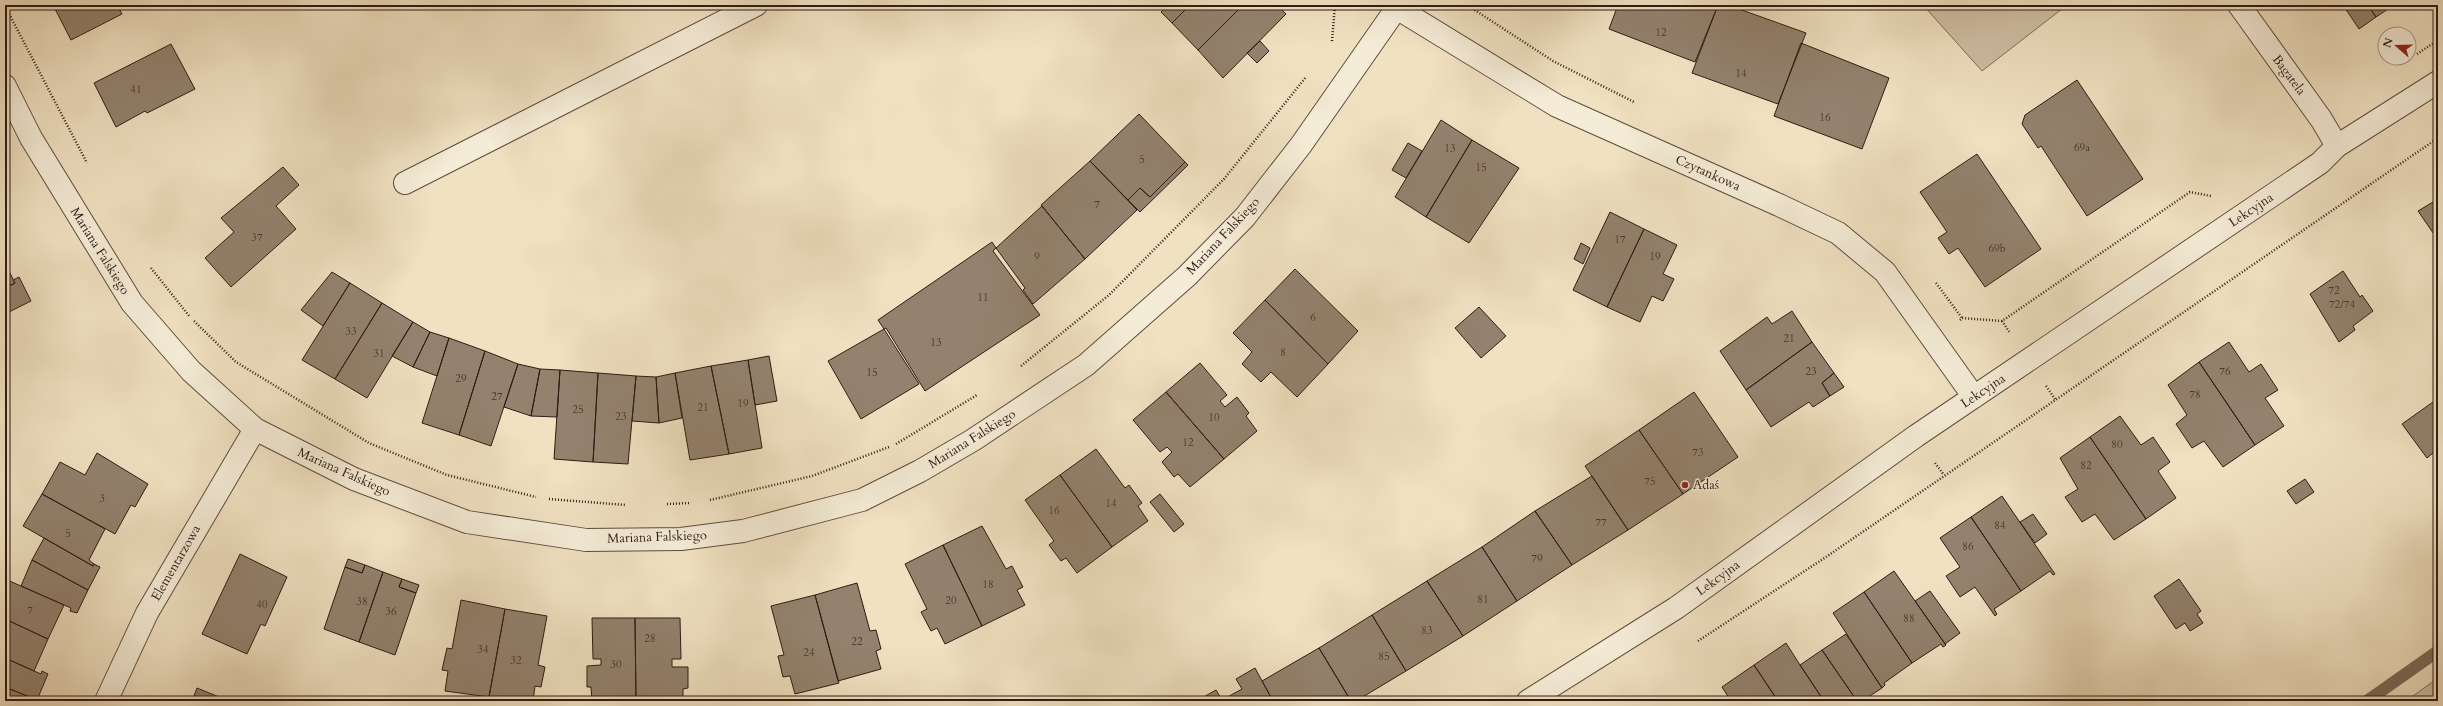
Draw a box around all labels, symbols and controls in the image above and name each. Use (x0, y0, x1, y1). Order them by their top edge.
house number: 12 (1655, 25, 1667, 40)
north arrow (2377, 26, 2417, 66)
text: N (2379, 35, 2397, 50)
street label: Bagatela (2268, 51, 2310, 99)
house number: 14 (1735, 66, 1747, 81)
house number: 41 (130, 82, 142, 97)
house number: 16 (1819, 110, 1831, 125)
house number: 69a (2074, 140, 2090, 155)
house number: 13 (1444, 141, 1456, 156)
street label: Czytankowa (1672, 151, 1744, 196)
house number: 5 (1139, 152, 1145, 167)
house number: 15 (1475, 160, 1487, 175)
street label: Lekcyjna (2225, 188, 2277, 231)
street label: Mariana Falskiego (1182, 193, 1264, 279)
house number: 7 (1094, 197, 1100, 212)
street label: Mariana Falskiego (66, 204, 134, 298)
house number: 37 (251, 230, 263, 245)
house number: 17 (1614, 232, 1626, 247)
house number: 69b (1988, 241, 2006, 256)
house number: 9 (1034, 249, 1040, 264)
house number: 19 (1649, 249, 1661, 264)
house number: 72 (2328, 283, 2340, 298)
house number: 11 (977, 290, 989, 305)
house number: 72/74 (2329, 297, 2355, 312)
house number: 6 (1310, 310, 1316, 325)
house number: 33 (345, 324, 357, 339)
house number: 21 (1783, 331, 1795, 346)
house number: 13 (930, 335, 942, 350)
house number: 8 (1280, 345, 1286, 360)
house number: 31 (373, 346, 385, 361)
house number: 23 (1805, 364, 1817, 379)
house number: 76 (2219, 364, 2231, 379)
house number: 15 (866, 365, 878, 380)
street label: Lekcyjna (1957, 369, 2009, 412)
house number: 29 (455, 371, 467, 386)
house number: 78 (2189, 387, 2201, 402)
house number: 27 (491, 389, 503, 404)
house number: 19 (737, 396, 749, 411)
house number: 21 (697, 400, 709, 415)
house number: 25 (572, 402, 584, 417)
street label: Mariana Falskiego (925, 405, 1019, 473)
house number: 23 (615, 409, 627, 424)
house number: 10 (1208, 410, 1220, 425)
house number: 12 (1182, 435, 1194, 450)
house number: 80 (2111, 437, 2123, 452)
street label: Mariana Falskiego (295, 443, 393, 501)
house number: 73 (1692, 445, 1704, 460)
house number: 82 (2080, 458, 2092, 473)
house number: 75 (1644, 474, 1656, 489)
place label: Adaś (1693, 476, 1719, 494)
marker: Adaś (1680, 480, 1690, 490)
house number: 3 (99, 491, 105, 506)
house number: 14 (1105, 496, 1117, 511)
house number: 16 (1048, 503, 1060, 518)
house number: 77 (1595, 515, 1607, 530)
house number: 84 (1994, 518, 2006, 533)
street label: Elementarzowa (147, 521, 205, 604)
house number: 5 (65, 526, 71, 541)
street label: Mariana Falskiego (607, 526, 707, 548)
house number: 86 (1962, 539, 1974, 554)
house number: 79 (1531, 551, 1543, 566)
street label: Lekcyjna (1692, 556, 1744, 600)
house number: 18 (982, 577, 994, 592)
house number: 81 (1477, 592, 1489, 607)
house number: 20 (945, 593, 957, 608)
house number: 38 (356, 594, 368, 609)
house number: 40 (256, 597, 268, 612)
house number: 7 (27, 603, 33, 618)
house number: 36 (385, 604, 397, 619)
house number: 88 (1903, 611, 1915, 626)
house number: 83 (1421, 623, 1433, 638)
house number: 28 (644, 631, 656, 646)
house number: 22 (851, 634, 863, 649)
house number: 34 (477, 642, 489, 657)
house number: 24 (803, 645, 815, 660)
house number: 85 (1378, 649, 1390, 664)
house number: 32 (510, 653, 522, 668)
house number: 30 (610, 657, 622, 672)

